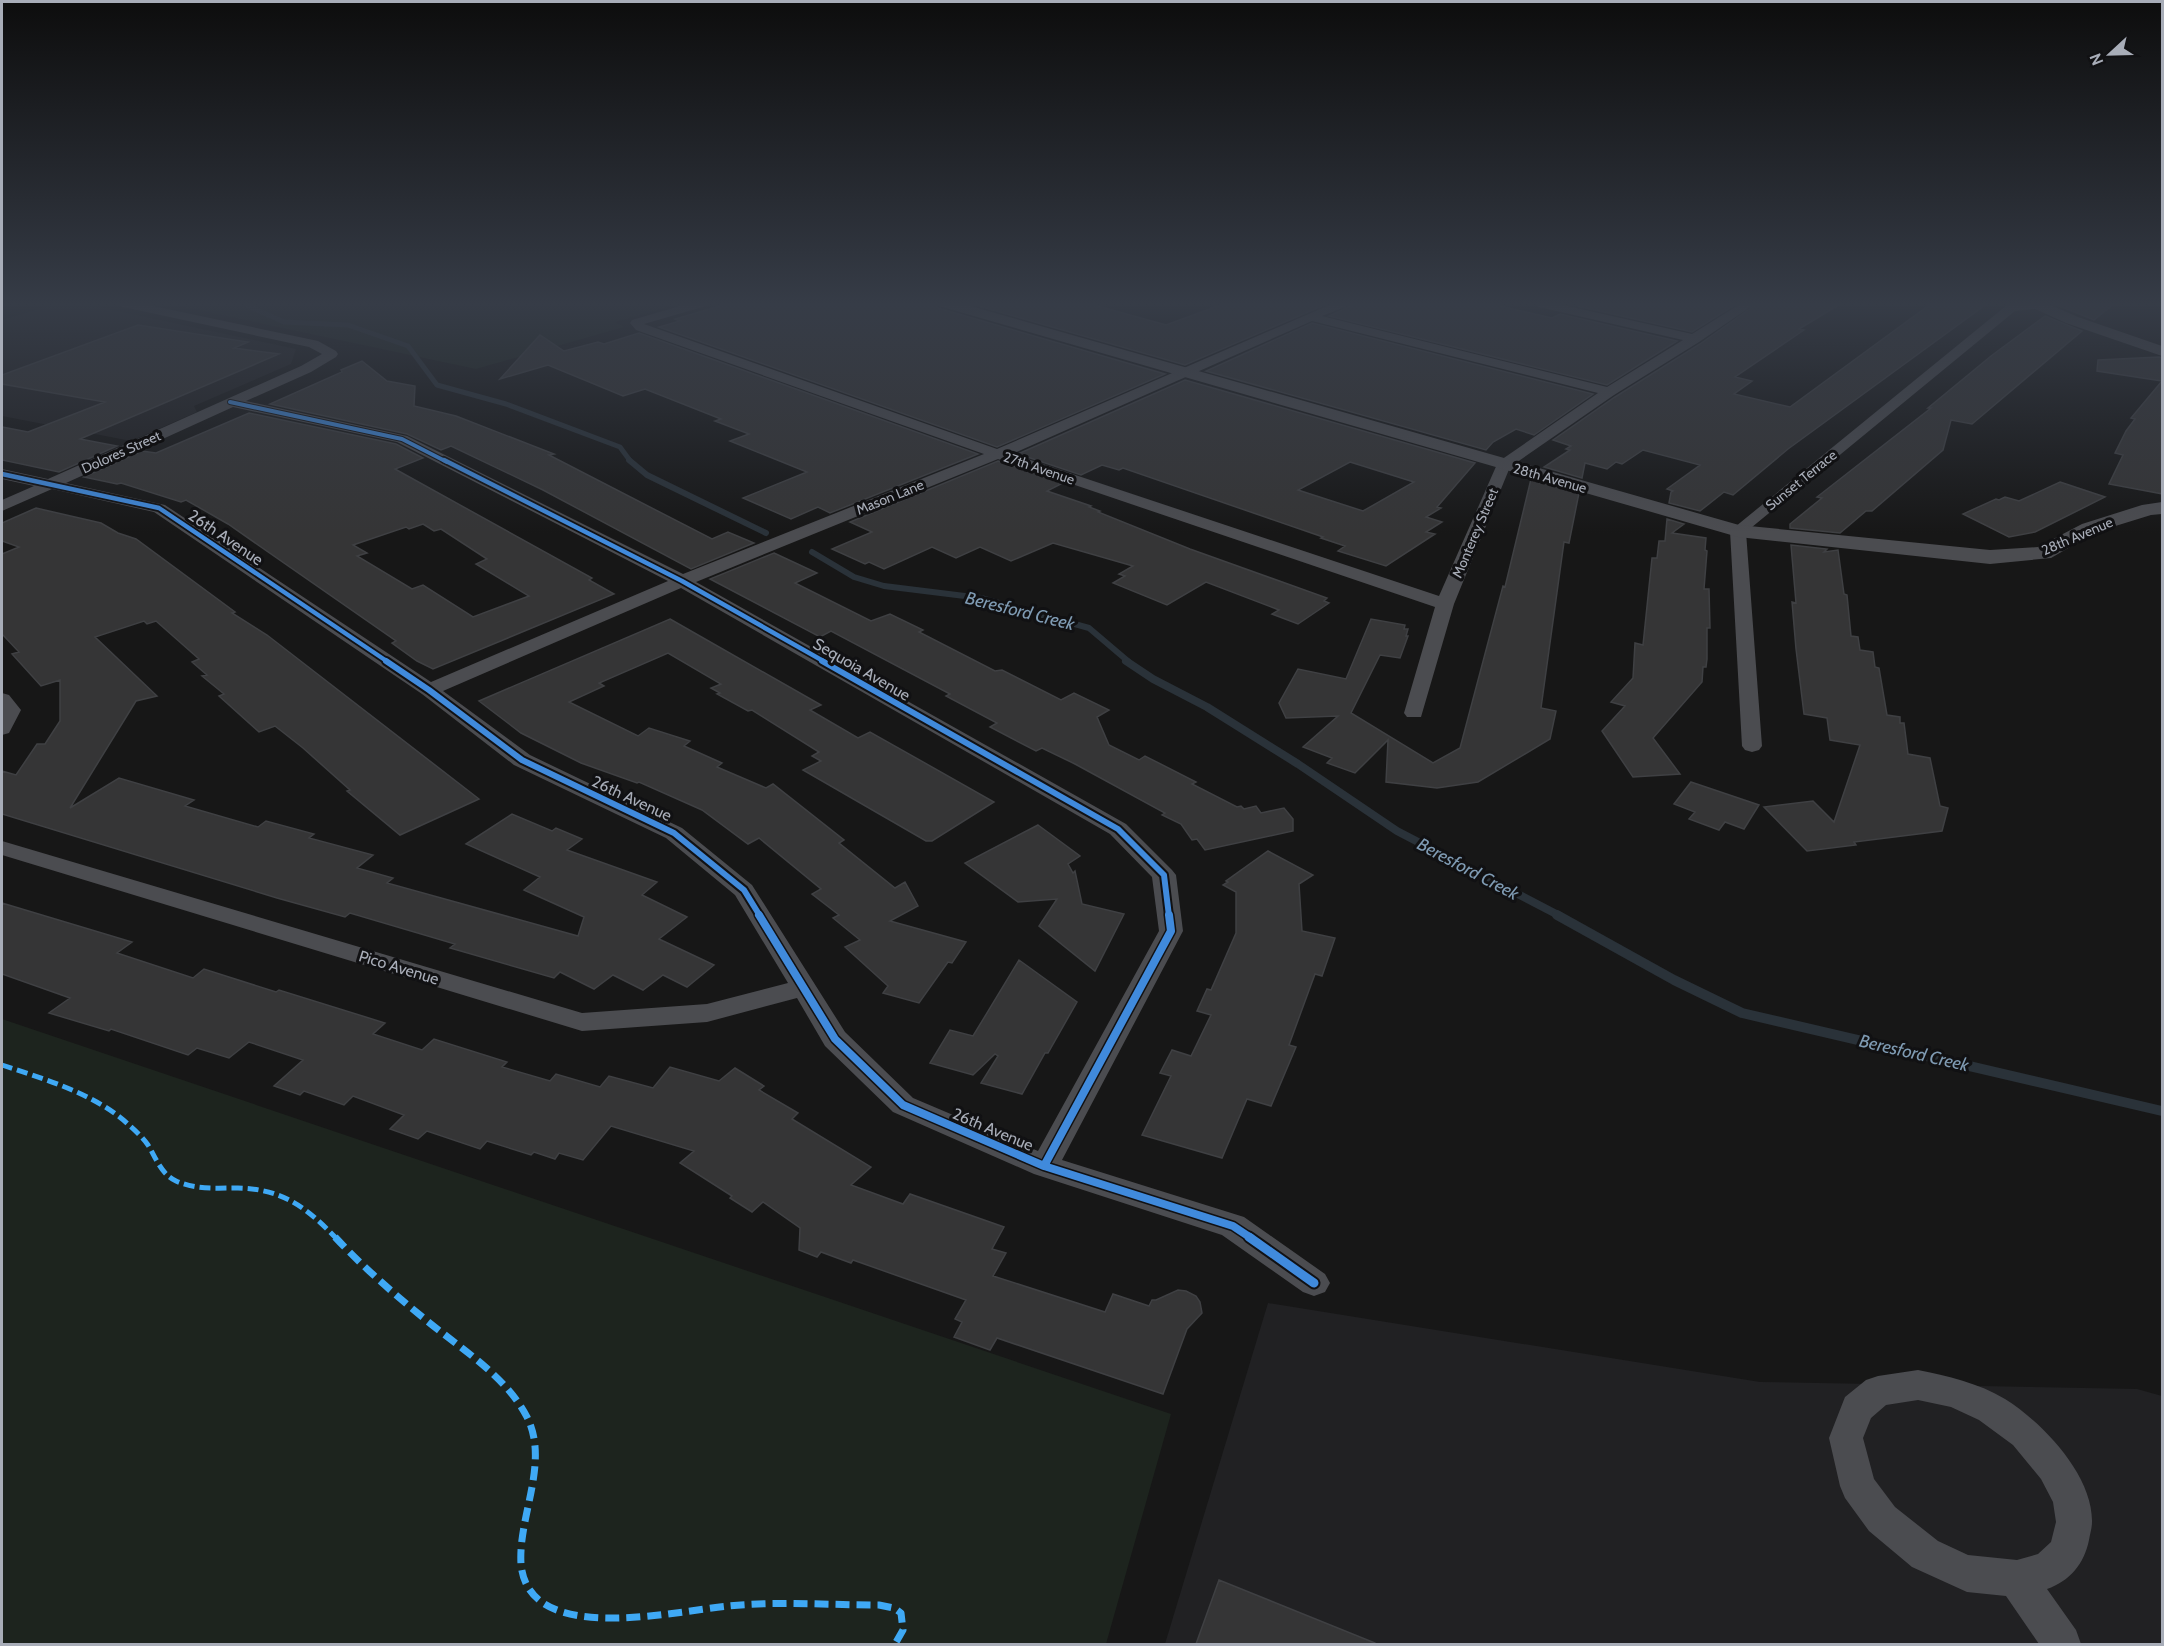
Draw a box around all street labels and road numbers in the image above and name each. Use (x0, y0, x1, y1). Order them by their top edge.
street label: Dolores Street (78, 426, 164, 478)
street label: Sunset Terrace (1762, 446, 1840, 514)
street label: 27th Avenue (1001, 447, 1077, 489)
street label: 28th Avenue (1511, 459, 1589, 497)
street label: Mason Lane (854, 475, 926, 519)
street label: Monterey Street (1448, 485, 1502, 581)
street label: 26th Avenue (185, 506, 267, 569)
street label: 28th Avenue (2039, 513, 2115, 559)
street label: Sequoia Avenue (810, 634, 914, 705)
street label: 26th Avenue (589, 772, 675, 825)
street label: Pico Avenue (357, 946, 441, 989)
street label: 26th Avenue (950, 1104, 1036, 1155)

